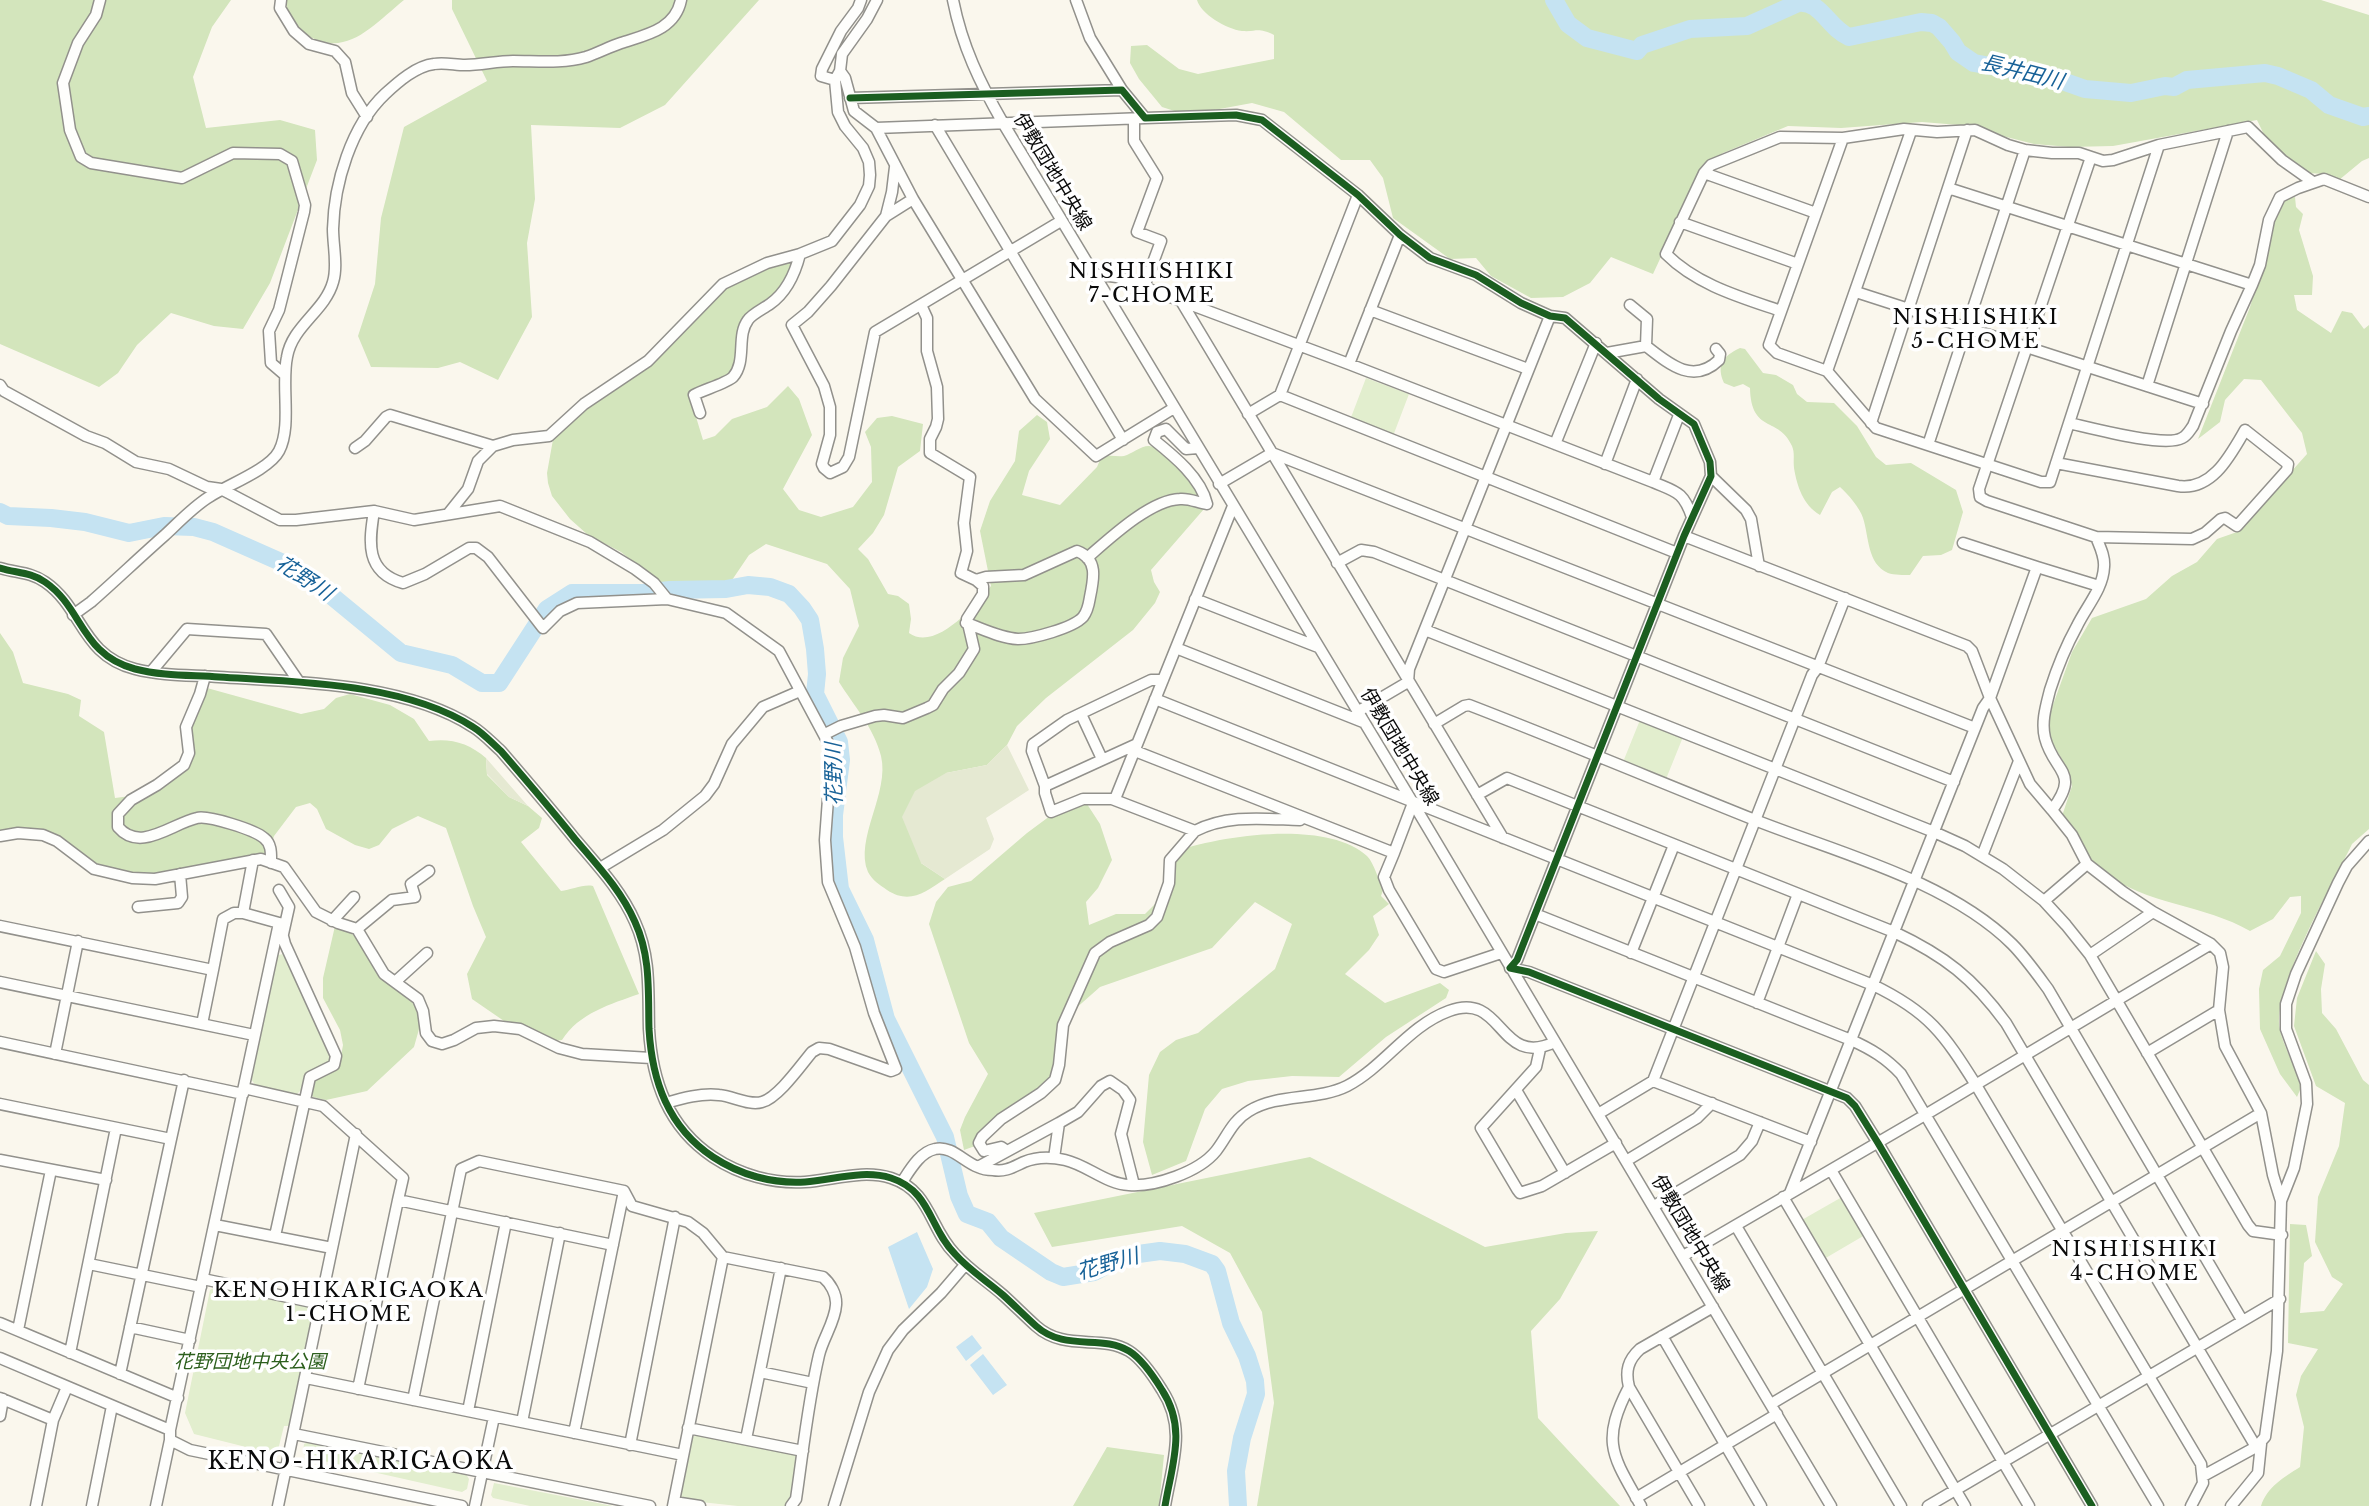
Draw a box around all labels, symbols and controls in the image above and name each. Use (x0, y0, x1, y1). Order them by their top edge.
water label: 長井田川 (1978, 51, 2066, 95)
street label: 伊敷団地中央線 (1008, 109, 1096, 235)
district label: NISHIISHIKI 7-CHOME (1070, 259, 1234, 309)
district label: NISHIISHIKI 5-CHOME (1894, 305, 2058, 355)
water label: 花野川 (271, 551, 337, 607)
street label: 伊敷団地中央線 (1355, 684, 1443, 810)
water label: 花野川 (822, 742, 848, 806)
street label: 伊敷団地中央線 (1646, 1171, 1734, 1297)
district label: NISHIISHIKI 4-CHOME (2053, 1237, 2217, 1287)
water label: 花野川 (1074, 1244, 1142, 1286)
district label: KENOHIKARIGAOKA 1-CHOME (215, 1278, 483, 1328)
park label: 花野団地中央公園 (174, 1352, 326, 1374)
district label: KENO-HIKARIGAOKA (209, 1449, 513, 1477)

